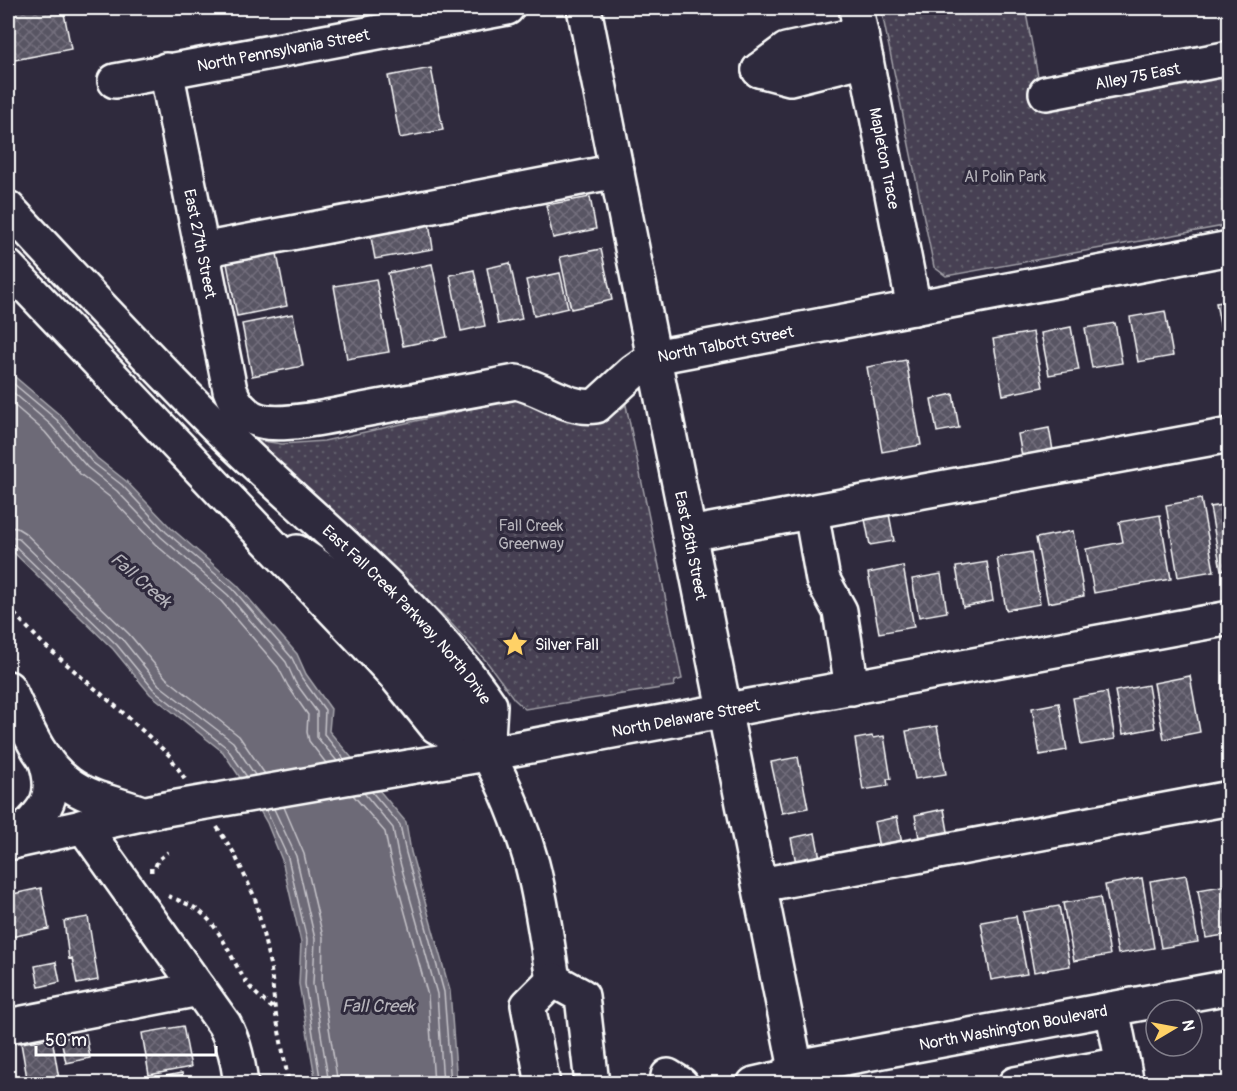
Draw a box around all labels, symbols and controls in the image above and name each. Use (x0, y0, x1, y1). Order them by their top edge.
street label: North Pennsylvania Street (195, 25, 372, 77)
street label: Alley 75 East (1093, 59, 1182, 94)
street label: Mapleton Trace (864, 106, 904, 211)
park label: Al Polin Park (964, 167, 1046, 187)
street label: East 27th Street (179, 187, 221, 301)
street label: North Talbott Street (656, 322, 796, 367)
street label: East 28th Street (670, 489, 711, 602)
park label: Fall Creek Greenway (498, 516, 564, 554)
street label: East Fall Creek Parkway, North Drive (318, 521, 495, 708)
water label: Fall Creek (106, 548, 177, 614)
place icon: Silver Fall (500, 629, 530, 659)
place label: Silver Fall (535, 635, 599, 655)
street label: North Delaware Street (610, 695, 762, 742)
water label: Fall Creek (341, 995, 416, 1018)
north arrow (1144, 998, 1204, 1058)
street label: North Washington Boulevard (917, 1001, 1109, 1055)
scale bar (36, 1019, 216, 1057)
text: N (1177, 1019, 1199, 1033)
text: 50 m (45, 1029, 87, 1052)

